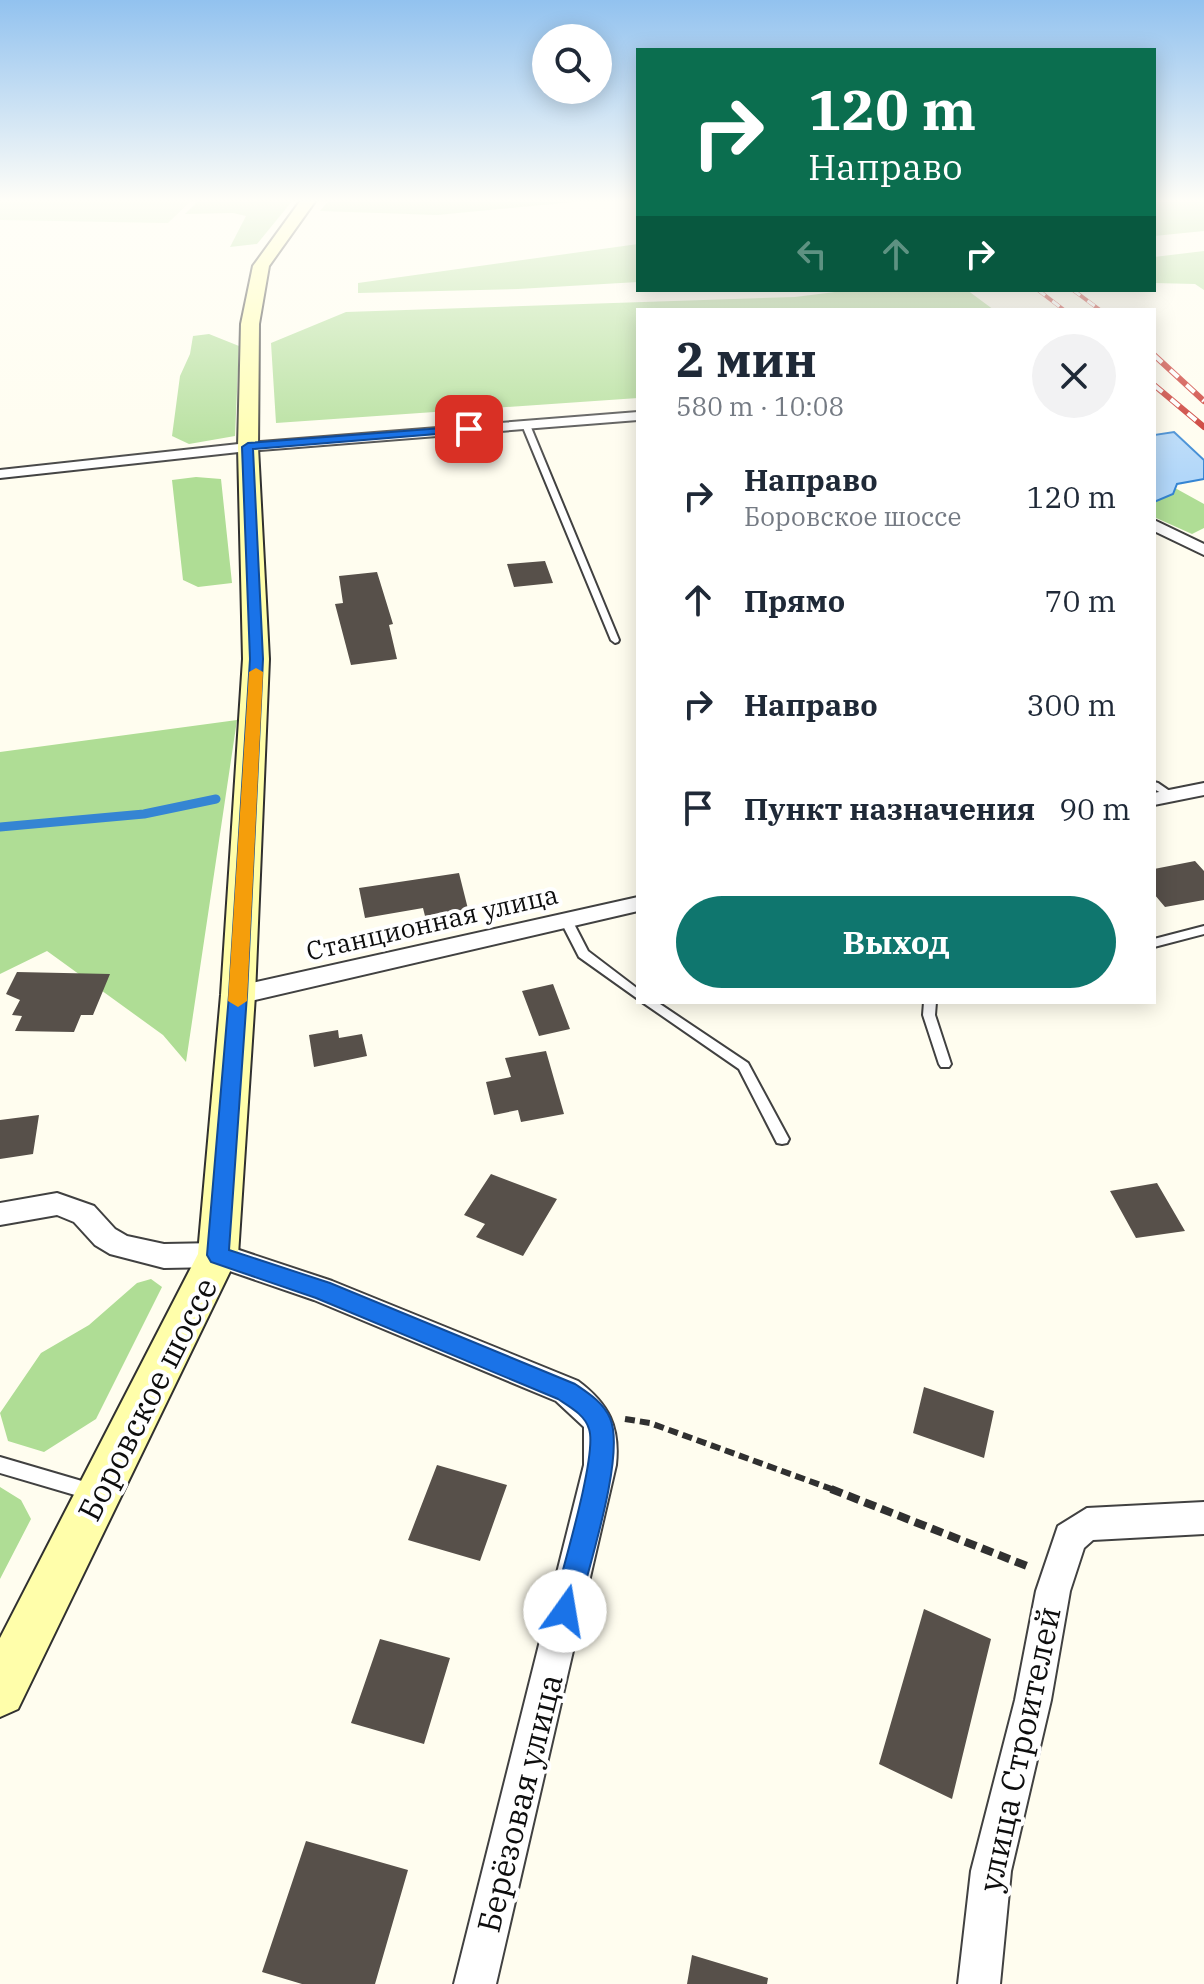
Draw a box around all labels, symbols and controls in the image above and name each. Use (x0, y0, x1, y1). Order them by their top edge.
map controls (532, 24, 612, 104)
button: search (532, 24, 612, 104)
text: 120 m (808, 73, 976, 145)
icon: right (676, 80, 780, 184)
text: Направо (808, 143, 963, 190)
icon: left (790, 232, 834, 276)
icon: ahead (874, 232, 918, 276)
icon: right (958, 232, 1002, 276)
text: 2 мин (676, 328, 817, 390)
button: close (1032, 334, 1116, 418)
text: 580 m · 10:08 (676, 389, 844, 423)
pin (435, 395, 503, 463)
icon: arrive (447, 407, 491, 451)
text: Направо (744, 460, 878, 499)
icon: right (676, 474, 720, 518)
text: 120 m (1026, 477, 1116, 516)
text: Боровское шоссе (744, 499, 961, 533)
icon: ahead (676, 578, 720, 622)
text: Прямо (744, 581, 845, 620)
text: 70 m (1044, 581, 1116, 620)
icon: right (676, 682, 720, 726)
text: Направо (744, 685, 878, 724)
text: 300 m (1026, 685, 1116, 724)
icon: arrive (676, 786, 720, 830)
text: Пункт назначения (744, 789, 1035, 828)
text: 90 m (1059, 789, 1131, 828)
street label: Станционная улица (303, 876, 561, 968)
button: Выход (676, 896, 1116, 988)
street label: Боровское шоссе (68, 1270, 226, 1528)
position arrow (523, 1569, 607, 1653)
street label: улица Строителей (968, 1603, 1070, 1895)
street label: Берёзовая улица (467, 1670, 571, 1936)

